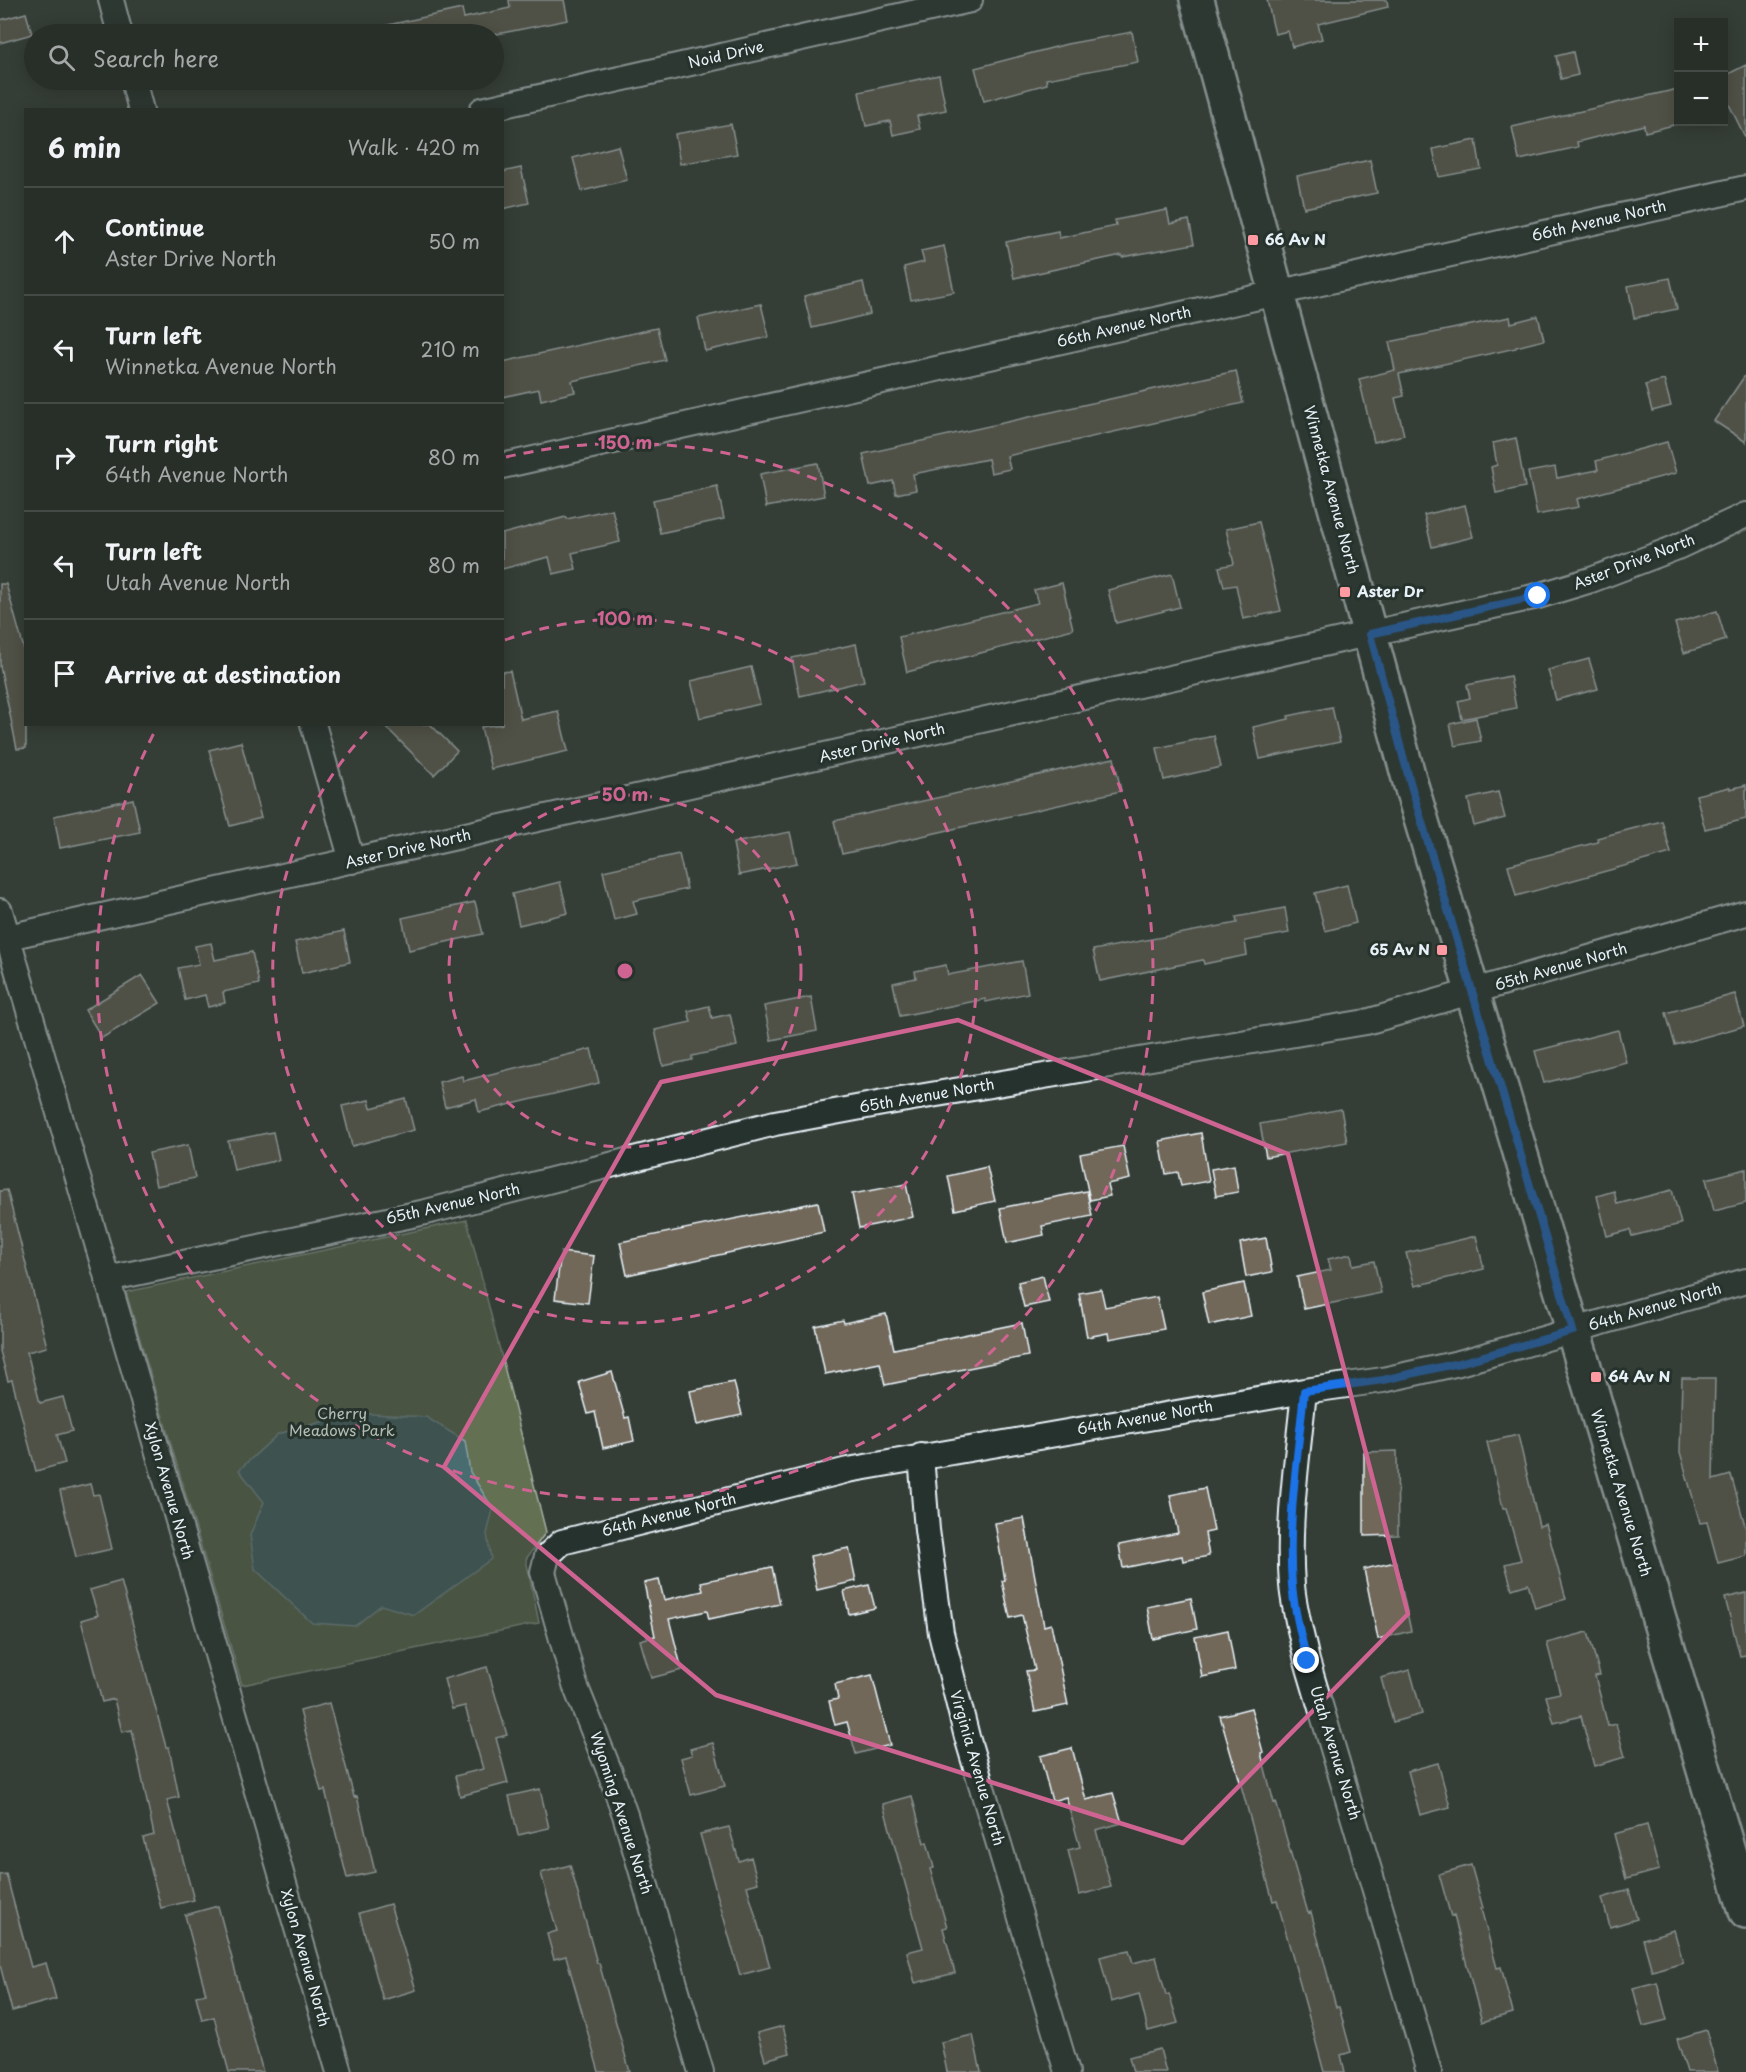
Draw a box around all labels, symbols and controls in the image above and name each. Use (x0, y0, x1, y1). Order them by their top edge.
map controls (1674, 18, 1728, 126)
button: + (1674, 18, 1728, 72)
search box (24, 24, 504, 90)
street label: Noid Drive (686, 34, 766, 73)
icon: search (45, 41, 78, 74)
text: Search here (93, 41, 219, 74)
button: − (1674, 72, 1728, 126)
text: 6 min (48, 128, 121, 167)
text: Walk · 420 m (348, 132, 480, 162)
street label: 66th Avenue North (1529, 193, 1668, 246)
text: Continue (105, 210, 204, 243)
icon: ahead (48, 225, 81, 258)
text: 50 m (428, 226, 480, 256)
place label: 66 Av N (1265, 227, 1326, 250)
marker: 66 Av N (1246, 233, 1260, 247)
text: Aster Drive North (105, 243, 277, 273)
street label: 66th Avenue North (1054, 299, 1193, 352)
text: Turn left (105, 318, 202, 351)
icon: left (48, 333, 81, 366)
text: 210 m (421, 334, 480, 364)
text: Winnetka Avenue North (105, 351, 337, 381)
street label: Winnetka Avenue North (1299, 403, 1366, 577)
text: Turn right (105, 426, 218, 459)
text: 150 m (598, 428, 652, 455)
icon: right (48, 441, 81, 474)
text: 80 m (428, 442, 480, 472)
text: 64th Avenue North (105, 459, 288, 489)
street label: Aster Drive North (1569, 527, 1698, 594)
text: Turn left (105, 534, 202, 567)
icon: left (48, 549, 81, 582)
text: 80 m (428, 550, 480, 580)
text: Utah Avenue North (105, 567, 291, 597)
place label: Aster Dr (1356, 579, 1424, 602)
route start (1524, 582, 1550, 608)
marker: Aster Dr (1338, 585, 1352, 599)
text: 100 m (597, 604, 653, 631)
icon: arrive (48, 657, 81, 690)
text: Arrive at destination (105, 657, 341, 690)
street label: Aster Drive North (816, 716, 947, 767)
text: 50 m (602, 780, 648, 807)
street label: Aster Drive North (342, 822, 473, 873)
street label: 65th Avenue North (1492, 936, 1629, 995)
place label: 65 Av N (1370, 937, 1430, 960)
marker: 65 Av N (1435, 943, 1449, 957)
centre of rings (615, 961, 635, 981)
street label: 65th Avenue North (857, 1071, 996, 1118)
street label: 65th Avenue North (383, 1176, 522, 1229)
street label: 64th Avenue North (1585, 1276, 1724, 1336)
place label: 64 Av N (1608, 1364, 1670, 1387)
marker: 64 Av N (1589, 1370, 1603, 1384)
street label: 64th Avenue North (1075, 1393, 1214, 1440)
park label: Cherry Meadows Park (289, 1401, 395, 1441)
street label: Winnetka Avenue North (1586, 1406, 1659, 1579)
street label: Xylon Avenue North (140, 1419, 201, 1562)
street label: 64th Avenue North (599, 1486, 738, 1541)
route end (1293, 1647, 1319, 1673)
street label: Utah Avenue North (1305, 1683, 1368, 1822)
street label: Virginia Avenue North (945, 1687, 1012, 1848)
street label: Wyoming Avenue North (585, 1728, 660, 1897)
street label: Xylon Avenue North (276, 1886, 337, 2029)

